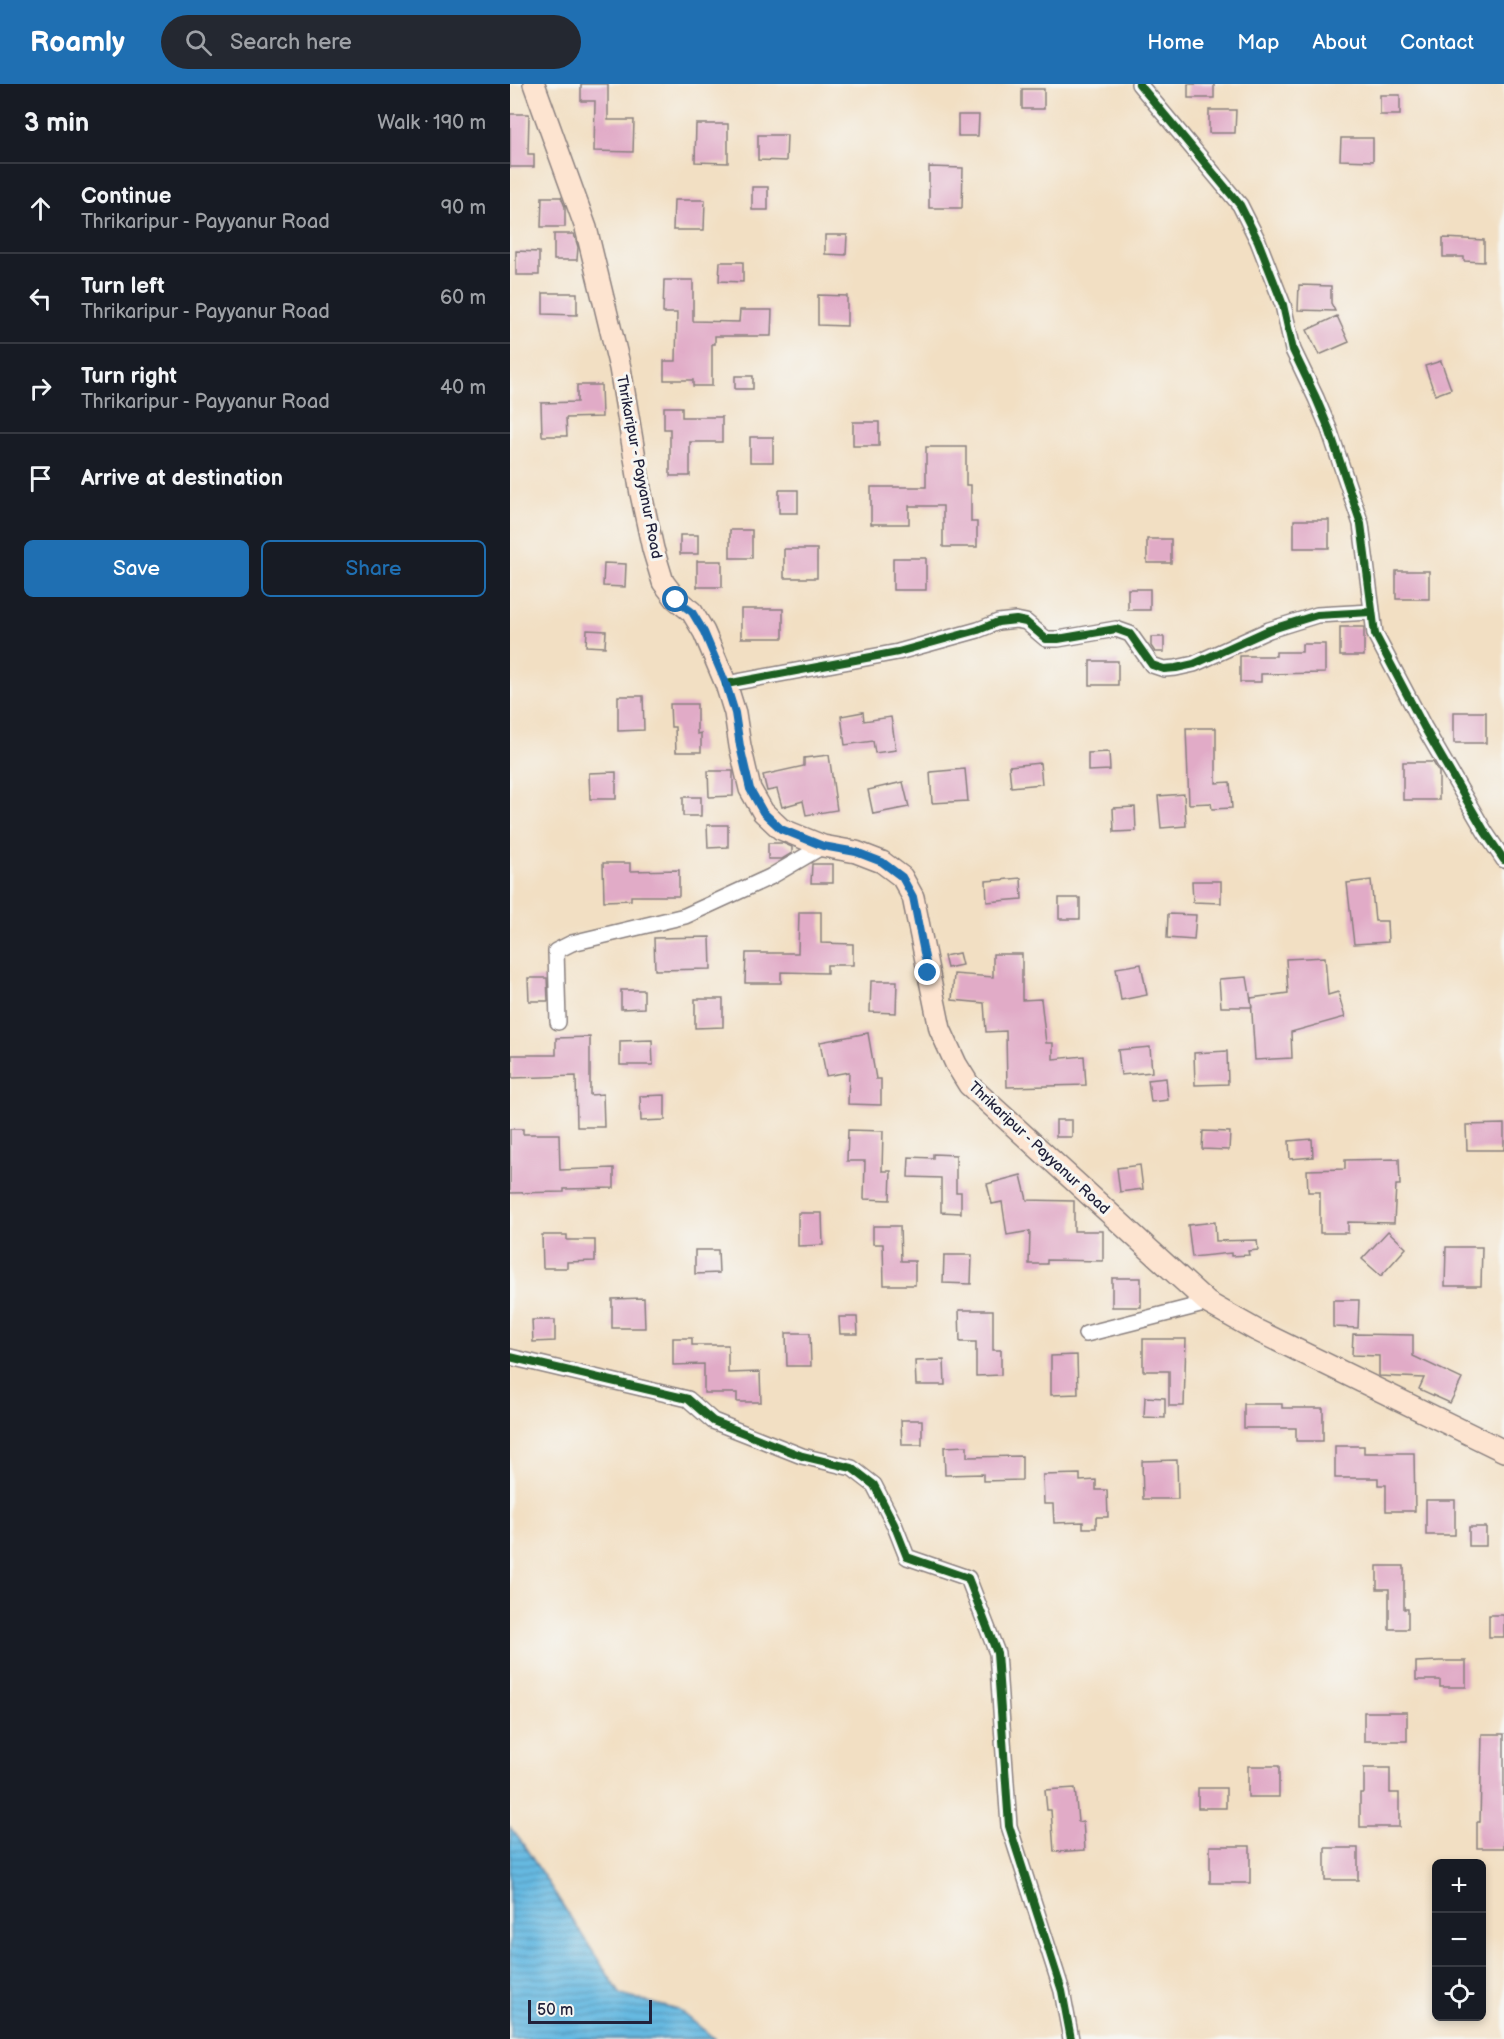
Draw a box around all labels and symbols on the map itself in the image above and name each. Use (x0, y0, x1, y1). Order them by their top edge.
street label: Thrikaripur - Payyanur Road (612, 374, 666, 560)
route start (662, 586, 688, 612)
route end (914, 959, 940, 985)
street label: Thrikaripur - Payyanur Road (964, 1077, 1114, 1219)
scale bar (528, 1997, 652, 2024)

